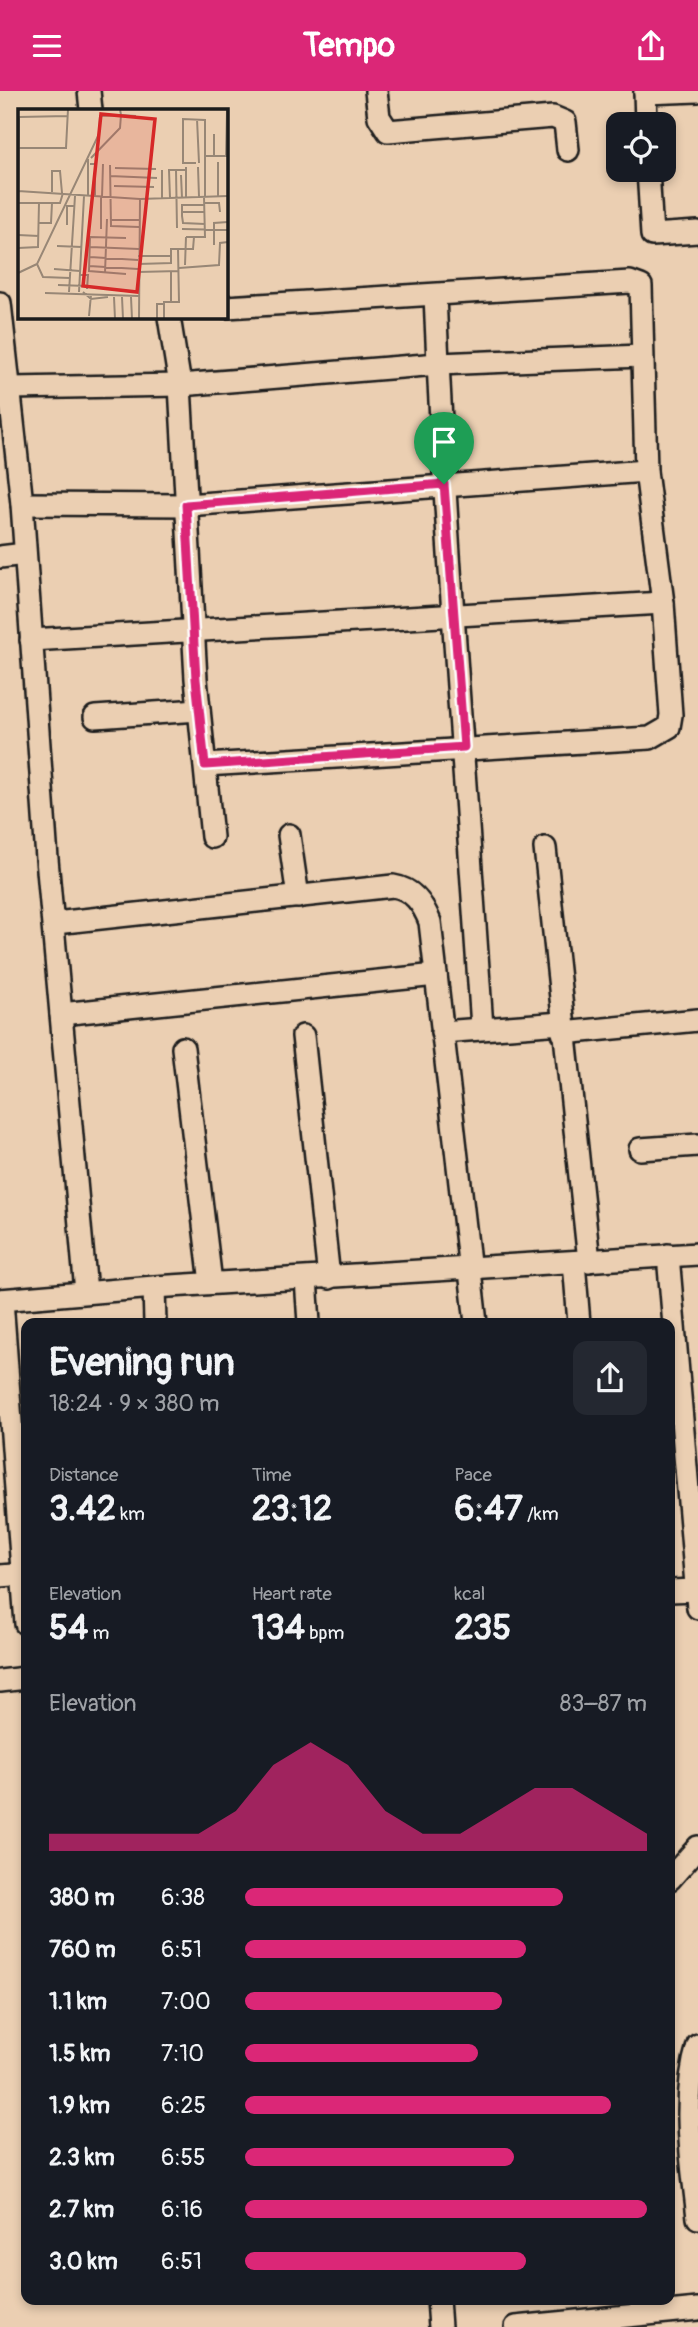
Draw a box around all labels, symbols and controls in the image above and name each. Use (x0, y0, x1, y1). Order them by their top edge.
text: Tempo (303, 26, 395, 66)
icon: menu (28, 27, 66, 65)
icon: share (632, 27, 670, 65)
inset map (18, 109, 228, 319)
map controls (606, 112, 676, 182)
button: locate (606, 112, 676, 182)
pin (414, 412, 474, 484)
icon: arrive (425, 423, 463, 461)
text: Evening run (49, 1339, 235, 1387)
button: share (573, 1341, 647, 1415)
text: 18:24 · 9 × 380 m (49, 1389, 219, 1418)
text: Distance (49, 1463, 118, 1487)
text: Time (252, 1463, 291, 1487)
text: Pace (454, 1463, 492, 1487)
text: 3.42 (49, 1487, 116, 1531)
text: 23:12 (252, 1487, 332, 1531)
text: 6:47 (454, 1487, 523, 1531)
text: km (116, 1502, 145, 1526)
text: /km (523, 1502, 559, 1526)
text: Elevation (49, 1582, 121, 1606)
text: Heart rate (252, 1582, 332, 1606)
text: kcal (454, 1582, 485, 1606)
text: 54 (49, 1606, 88, 1650)
text: 134 (252, 1606, 305, 1650)
text: 235 (454, 1606, 511, 1650)
text: m (88, 1621, 109, 1645)
text: bpm (305, 1621, 344, 1645)
text: Elevation (49, 1689, 137, 1718)
text: 83–87 m (560, 1689, 647, 1718)
text: 380 m (49, 1883, 115, 1912)
text: 6:38 (161, 1883, 205, 1912)
text: 760 m (49, 1935, 116, 1964)
text: 6:51 (161, 1935, 202, 1964)
text: 1.1 km (49, 1987, 107, 2016)
text: 7:00 (161, 1987, 211, 2016)
text: 1.5 km (49, 2039, 111, 2068)
text: 7:10 (161, 2039, 204, 2068)
text: 1.9 km (49, 2091, 110, 2120)
text: 6:25 (161, 2091, 206, 2120)
text: 2.3 km (49, 2143, 115, 2172)
text: 6:55 (161, 2143, 205, 2172)
text: 2.7 km (49, 2195, 114, 2224)
text: 6:16 (161, 2195, 203, 2224)
text: 3.0 km (49, 2247, 118, 2276)
text: 6:51 (161, 2247, 202, 2276)

